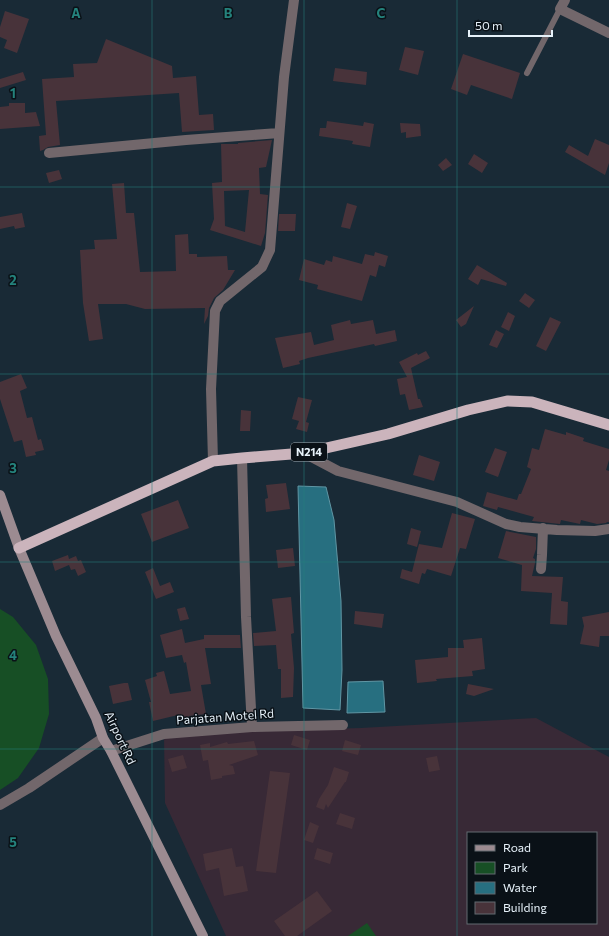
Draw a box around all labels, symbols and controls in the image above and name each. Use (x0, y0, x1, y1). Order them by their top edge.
text: A (71, 5, 81, 21)
text: B (224, 5, 233, 21)
text: C (377, 5, 386, 21)
scale bar (469, 12, 552, 38)
text: 50 m (475, 18, 503, 32)
text: 1 (10, 85, 16, 101)
text: 2 (9, 272, 17, 288)
road number: N214 (291, 443, 327, 461)
text: 3 (9, 460, 17, 476)
text: 4 (9, 647, 17, 663)
street label: Parjatan Motel Rd (176, 706, 274, 726)
street label: Airport Rd (103, 709, 139, 766)
legend (467, 832, 597, 924)
text: 5 (9, 834, 17, 850)
text: Road (503, 840, 531, 854)
text: Park (503, 860, 529, 874)
text: Water (503, 880, 537, 894)
text: Building (503, 900, 547, 914)

